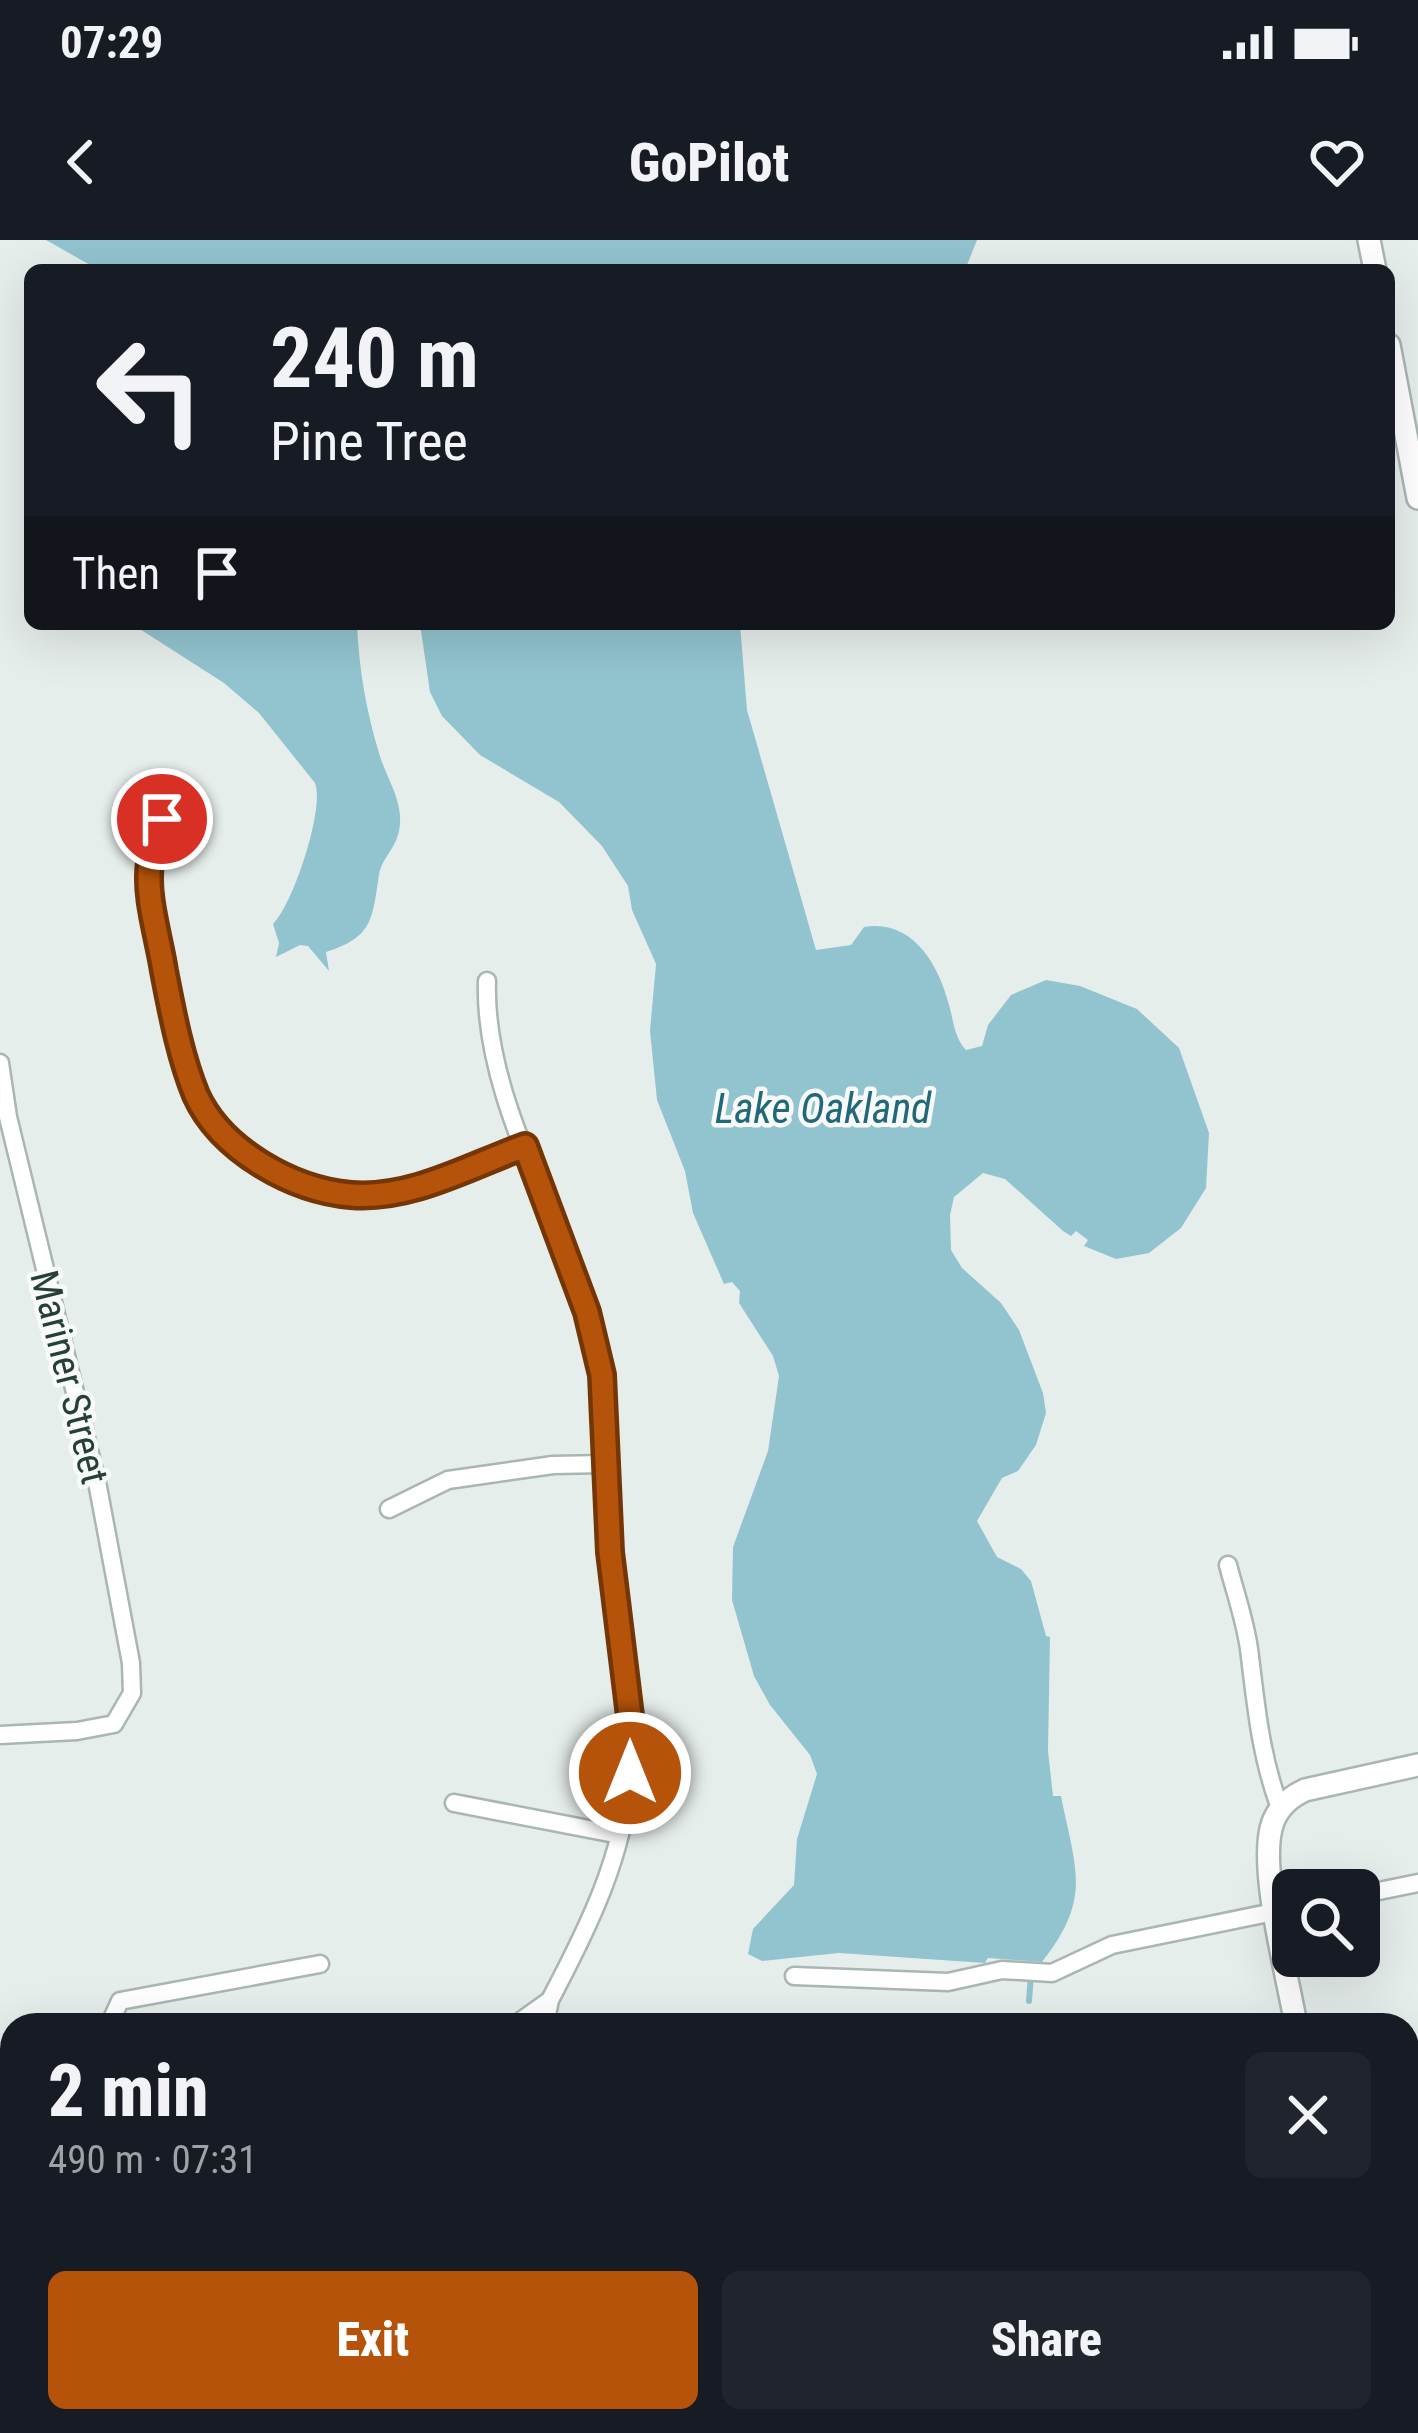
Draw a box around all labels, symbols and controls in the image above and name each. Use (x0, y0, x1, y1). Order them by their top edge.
text: 07:29 (60, 16, 163, 69)
icon: back (48, 129, 114, 195)
icon: heart (1304, 129, 1370, 195)
text: GoPilot (629, 131, 789, 194)
text: 240 m (270, 309, 479, 408)
icon: left (72, 312, 228, 468)
text: Pine Tree (270, 410, 468, 473)
icon: arrive (184, 540, 250, 606)
text: Then (72, 547, 160, 600)
pin (111, 768, 213, 870)
icon: arrive (129, 786, 195, 852)
water label: Lake Oakland (715, 1084, 932, 1133)
street label: Mariner Street (20, 1266, 118, 1489)
position arrow (567, 1710, 693, 1836)
map controls (1272, 1869, 1380, 1977)
button: search (1272, 1869, 1380, 1977)
text: 2 min (48, 2049, 209, 2134)
button: close (1245, 2052, 1371, 2178)
text: 490 m · 07:31 (48, 2137, 258, 2183)
button: Exit (48, 2271, 698, 2409)
button: Share (722, 2271, 1371, 2409)

